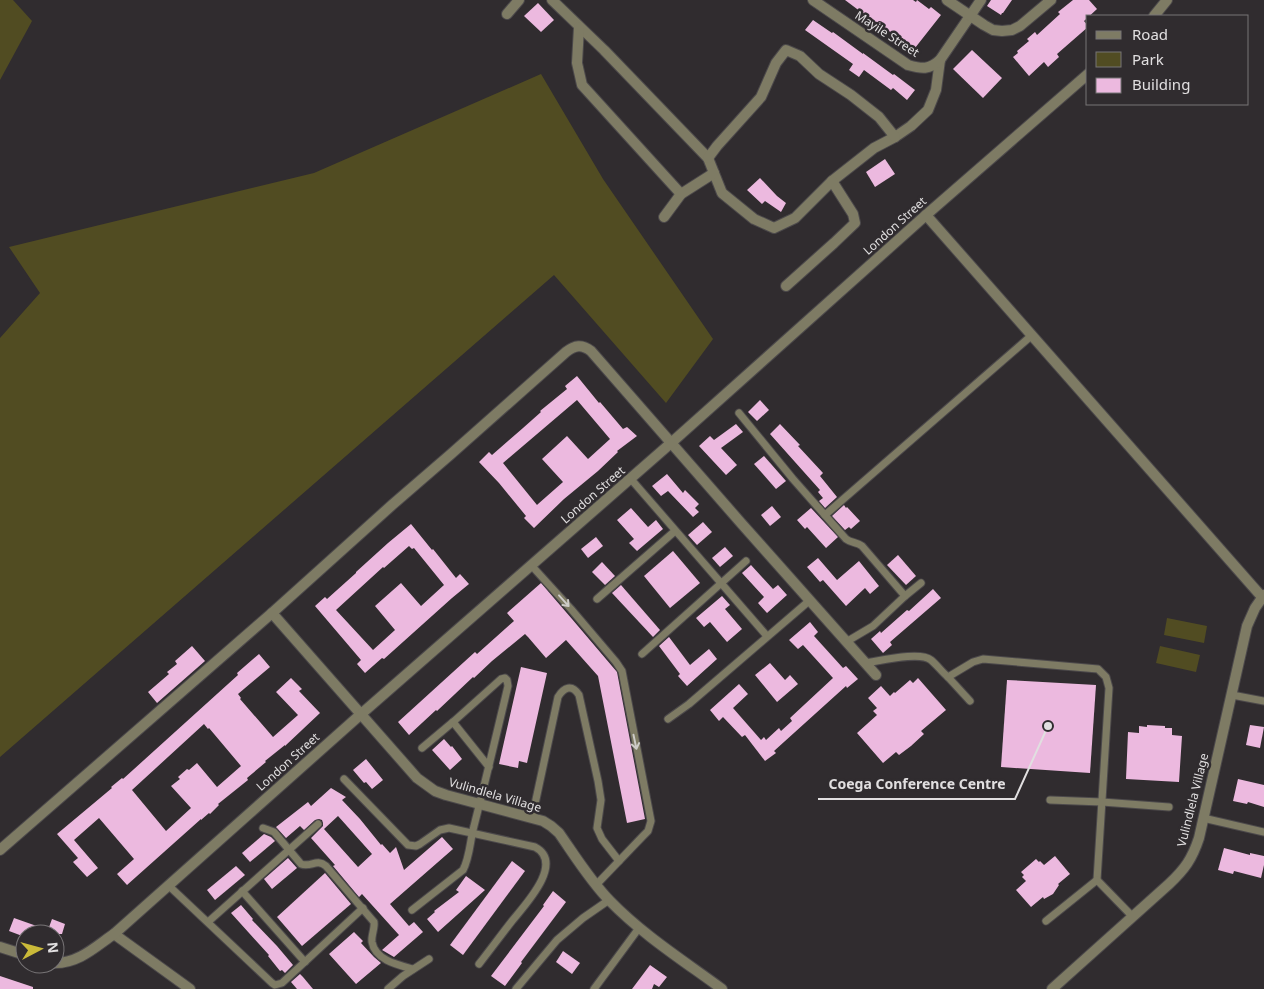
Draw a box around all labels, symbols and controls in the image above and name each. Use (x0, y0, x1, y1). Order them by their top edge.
street label: Mayile Street (852, 6, 923, 61)
legend (1086, 15, 1249, 105)
text: Road (1132, 24, 1168, 44)
text: Park (1132, 49, 1164, 69)
text: Building (1132, 74, 1190, 94)
street label: London Street (859, 192, 930, 259)
street label: London Street (557, 462, 629, 527)
one-way arrow (558, 595, 570, 608)
street label: London Street (252, 728, 323, 795)
one-way arrow (631, 733, 640, 749)
street label: Vulindlela Village (1173, 751, 1212, 848)
callout: Coega Conference Centre (818, 770, 1015, 799)
street label: Vulindlela Village (447, 773, 544, 816)
text: Coega Conference Centre (828, 774, 1006, 793)
north arrow (15, 924, 65, 974)
text: N (43, 941, 63, 954)

